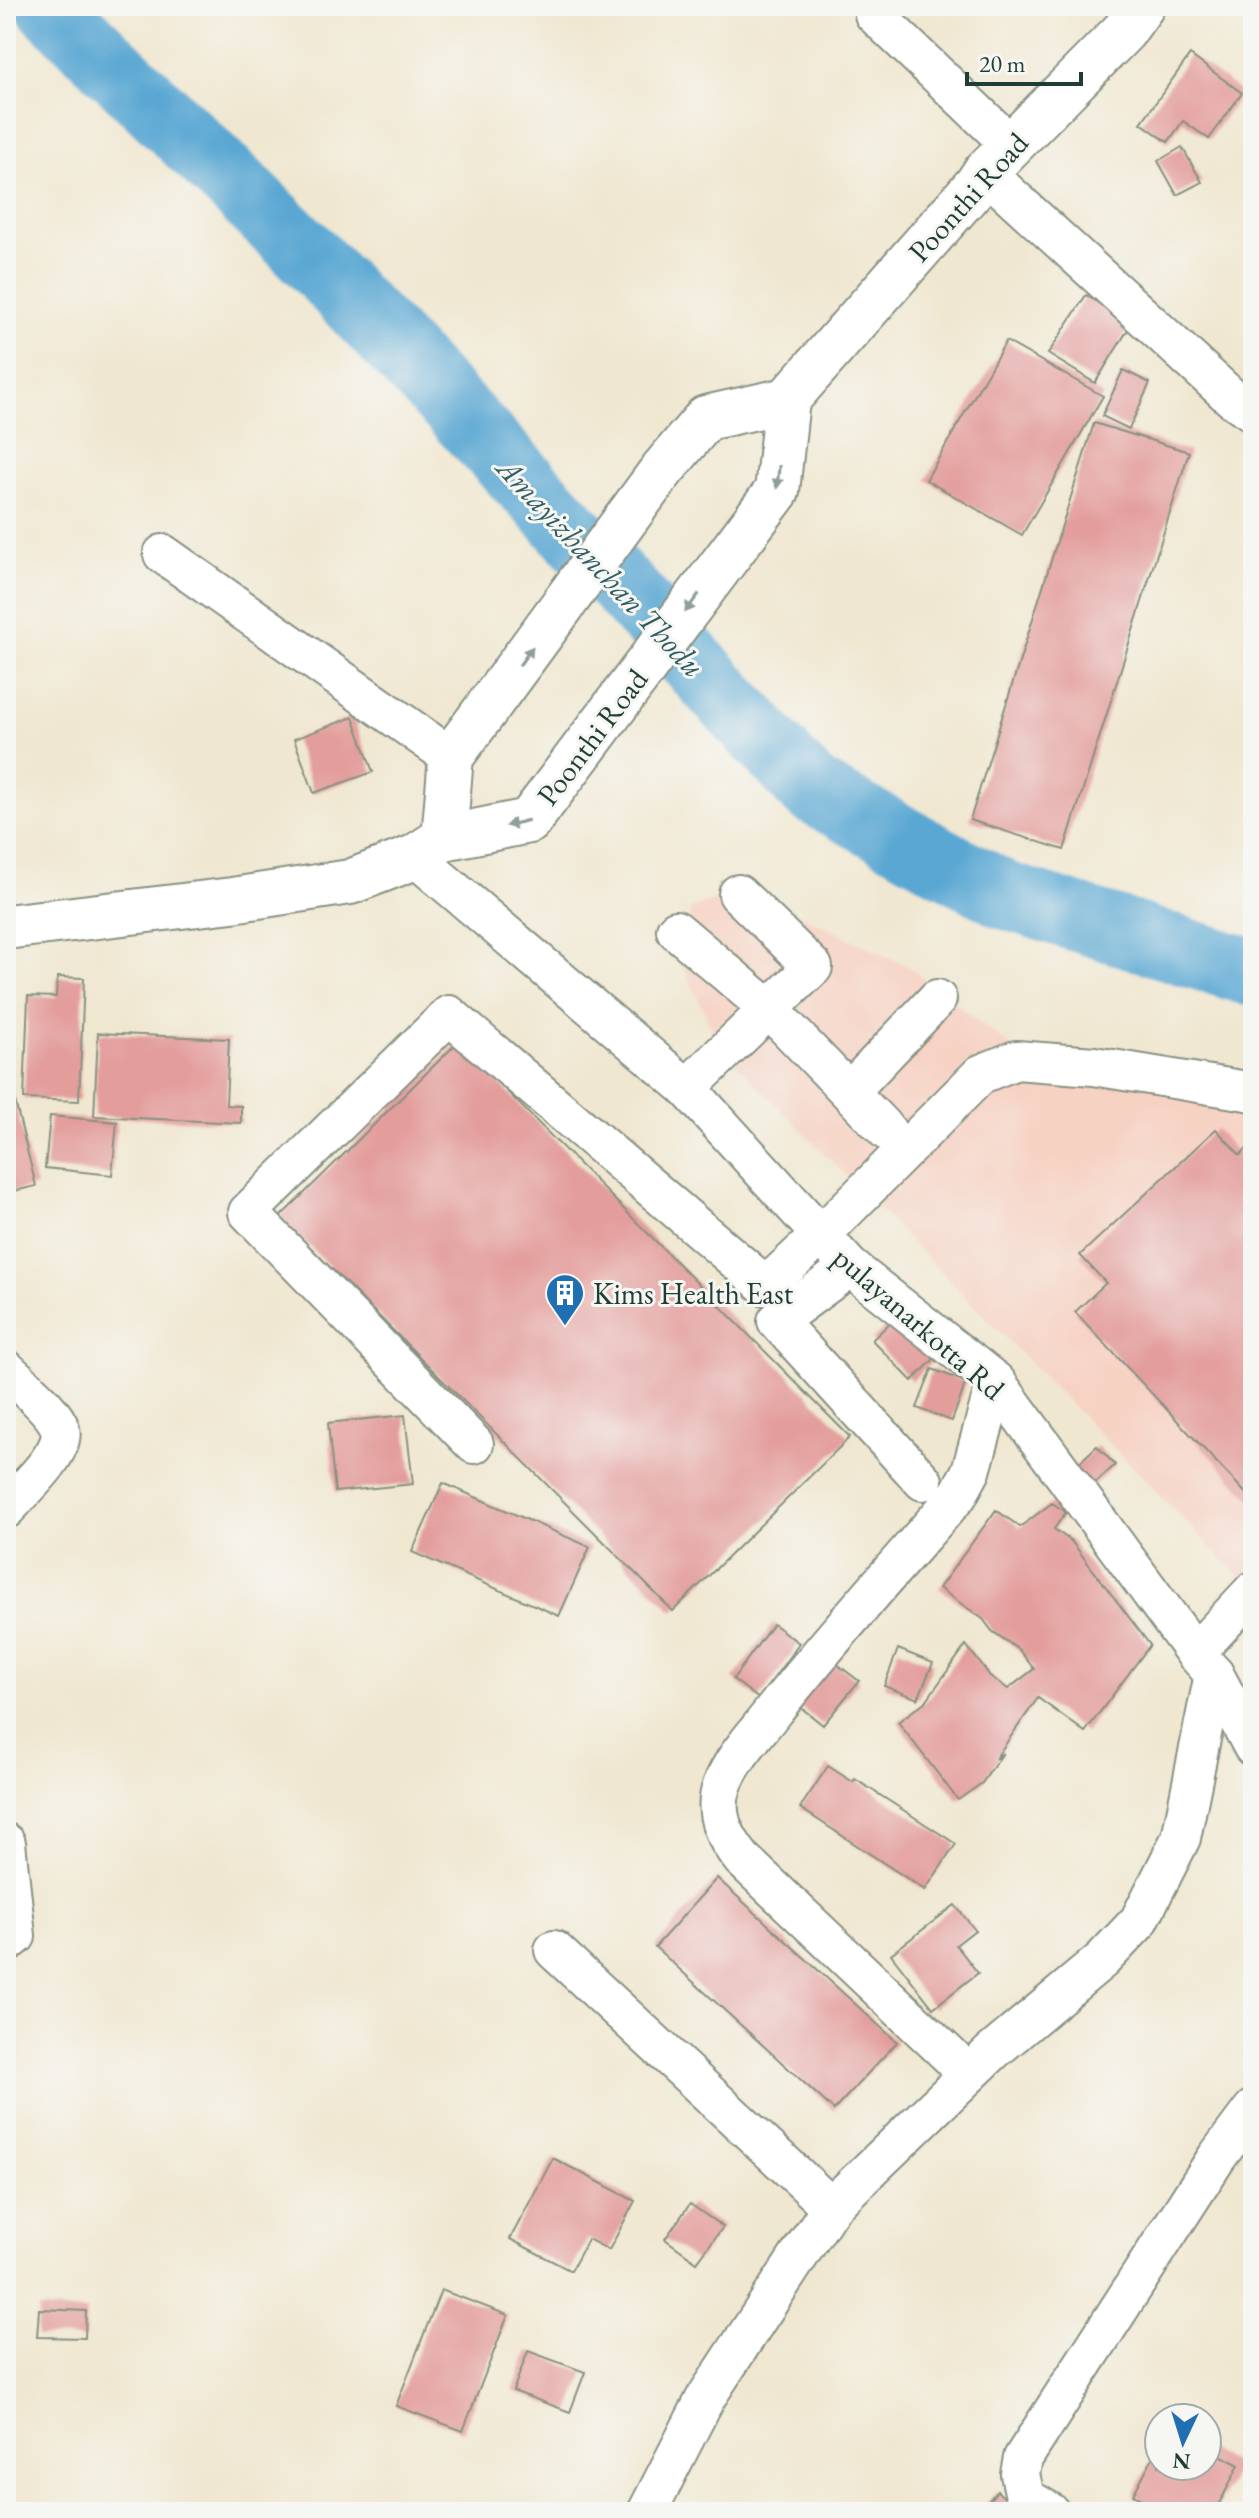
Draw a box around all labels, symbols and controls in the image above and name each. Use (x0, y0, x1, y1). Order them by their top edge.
scale bar (967, 36, 1081, 86)
text: 20 m (979, 48, 1026, 79)
street label: Poonthi Road (899, 123, 1037, 270)
water label: Amayizhanchan Thodu (486, 446, 714, 686)
one-way arrow (772, 464, 785, 489)
one-way arrow (685, 593, 701, 614)
one-way arrow (518, 645, 533, 666)
street label: Poonthi Road (528, 660, 657, 813)
one-way arrow (504, 817, 529, 830)
street label: pulayanarkotta Rd (825, 1238, 1014, 1409)
building icon: Kims Health East (544, 1272, 586, 1327)
place label: Kims Health East (593, 1274, 794, 1313)
north arrow (1143, 2402, 1223, 2482)
text: N (1172, 2446, 1192, 2477)

